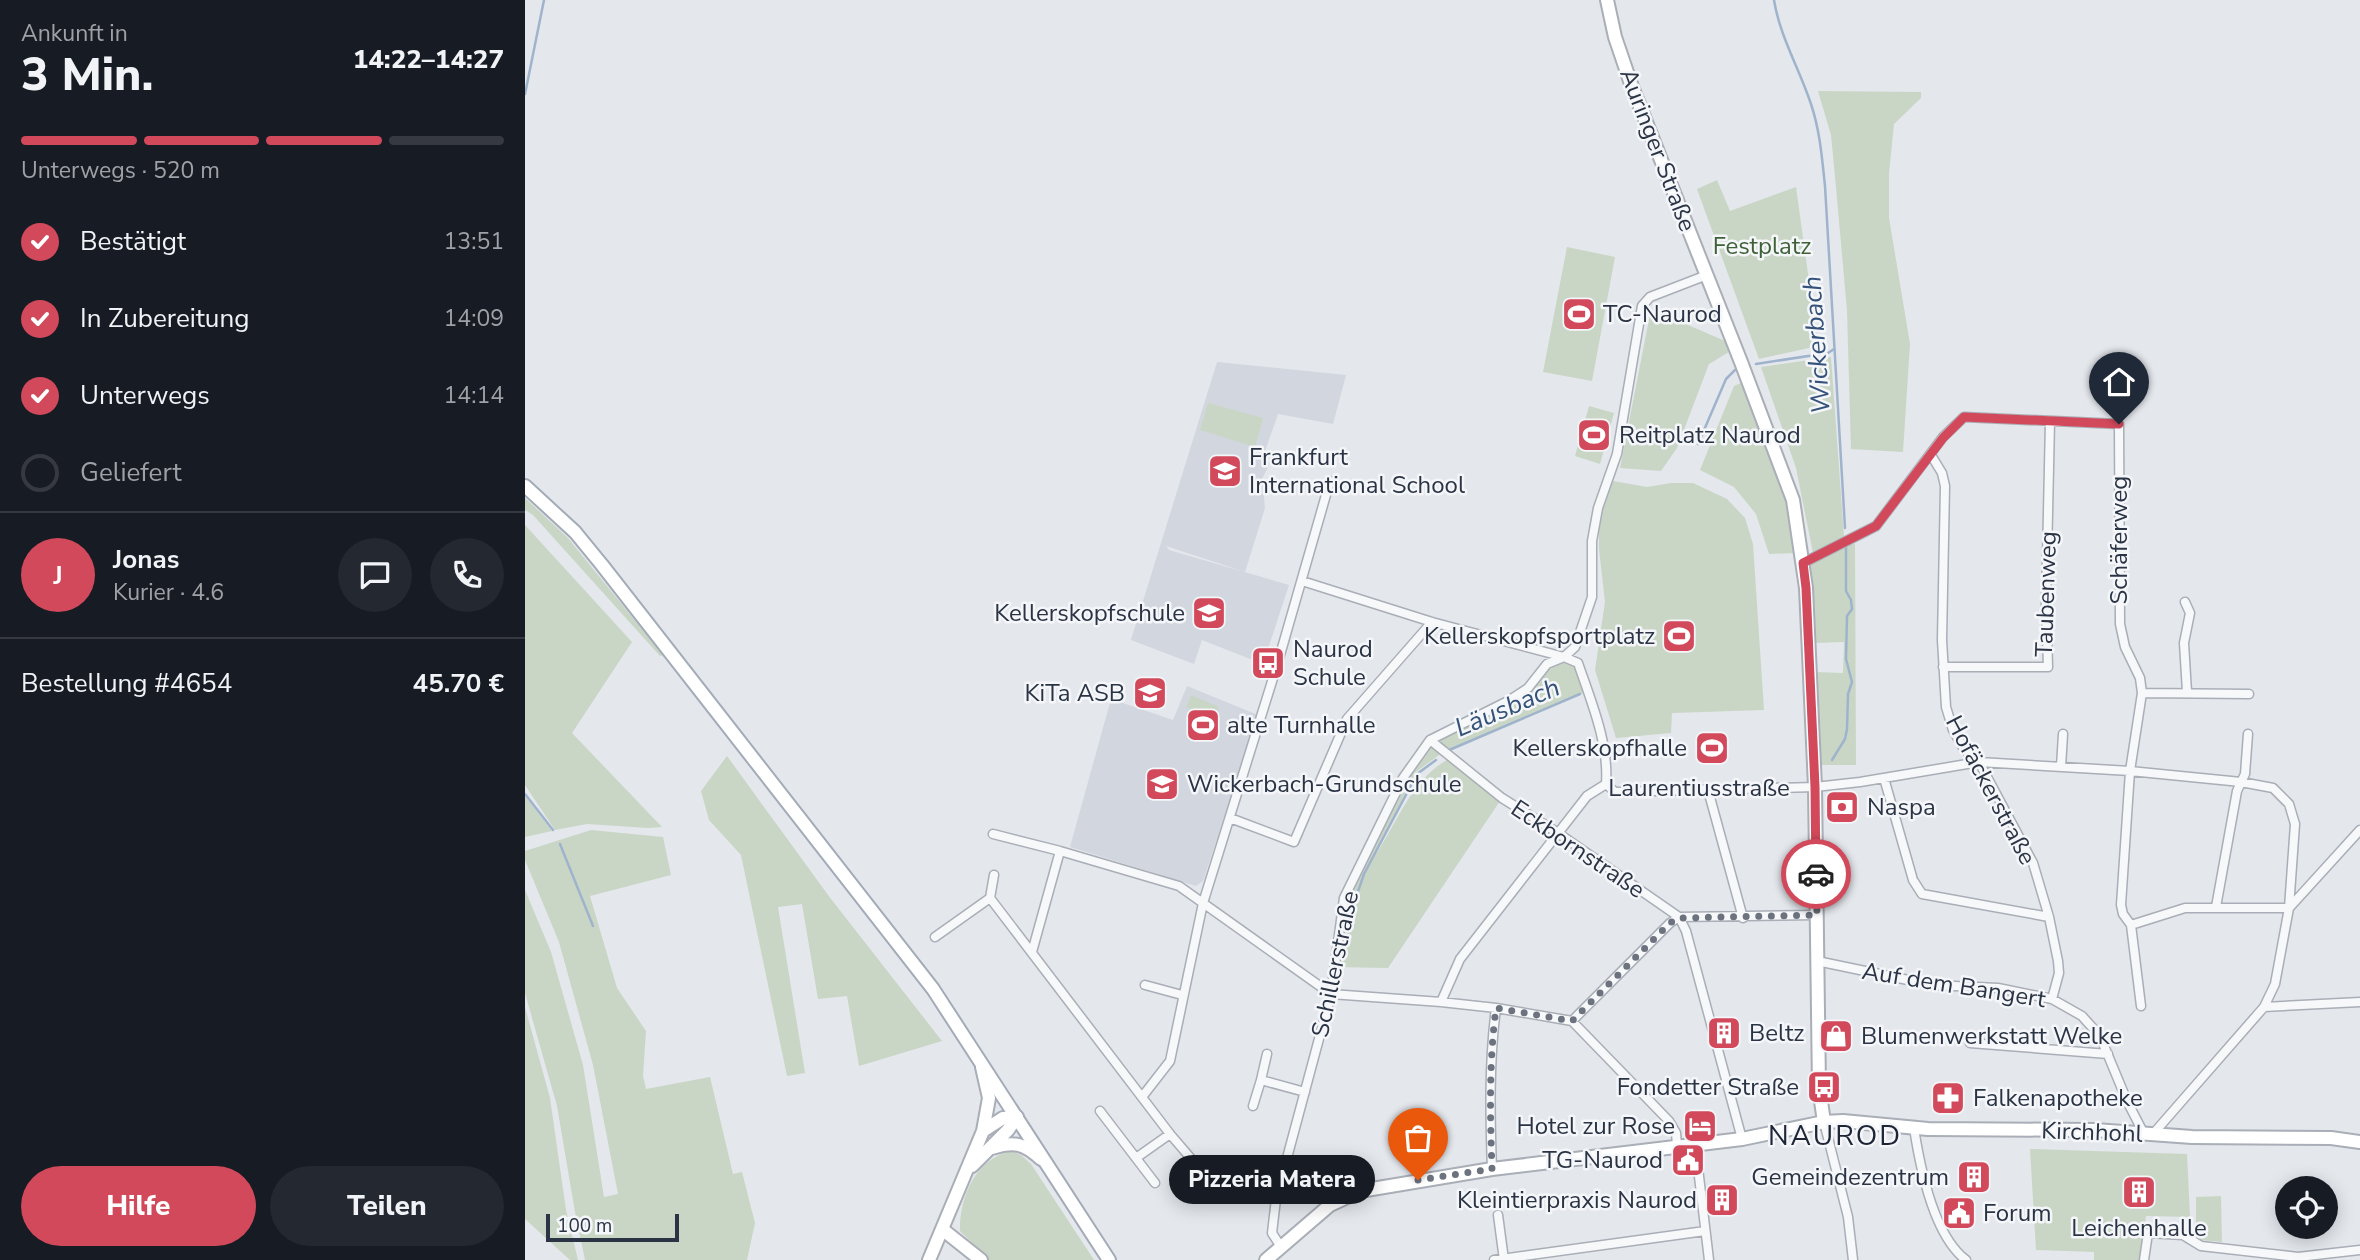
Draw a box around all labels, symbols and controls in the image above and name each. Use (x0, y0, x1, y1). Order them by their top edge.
text: Ankunft in (21, 18, 128, 49)
text: 14:22–14:27 (353, 42, 504, 77)
text: 3 Min. (21, 43, 153, 106)
street label: Auringer Straße (1612, 64, 1704, 236)
text: Unterwegs · 520 m (21, 155, 220, 186)
icon: check (21, 223, 59, 261)
text: Bestätigt (80, 224, 186, 259)
text: 13:51 (444, 226, 504, 257)
park label: Festplatz (1713, 230, 1811, 262)
water label: Wickerbach (1794, 275, 1839, 415)
sports icon: TC-Naurod (1560, 295, 1598, 333)
place label: TC-Naurod (1603, 298, 1722, 330)
icon: check (21, 300, 59, 338)
text: In Zubereitung (80, 301, 249, 336)
text: 14:09 (444, 303, 504, 334)
pin (2089, 352, 2149, 424)
icon: home (2100, 363, 2138, 401)
icon: check (21, 377, 59, 415)
text: Unterwegs (80, 378, 210, 413)
text: 14:14 (444, 380, 504, 411)
sports icon: Reitplatz Naurod (1575, 416, 1613, 454)
place label: Reitplatz Naurod (1619, 419, 1801, 451)
place label: Frankfurt International School (1249, 441, 1465, 501)
school or university icon: Frankfurt International School (1206, 452, 1244, 490)
text: Geliefert (80, 455, 181, 490)
street label: Schäferweg (2103, 476, 2135, 604)
street label: Taubenweg (2028, 531, 2064, 657)
button: chat (338, 538, 412, 612)
button: phone (430, 538, 504, 612)
text: Jonas (113, 542, 179, 577)
text: J (53, 558, 63, 593)
text: Kurier · 4.6 (113, 577, 224, 608)
school or university icon: Kellerskopfschule (1190, 594, 1228, 632)
place label: Kellerskopfschule (994, 597, 1185, 629)
sports icon: Kellerskopfsportplatz (1660, 617, 1698, 655)
place label: Kellerskopfsportplatz (1424, 620, 1655, 652)
place label: Naurod Schule (1293, 633, 1373, 693)
bus stop icon: Naurod Schule (1249, 644, 1287, 682)
text: Bestellung #4654 (21, 666, 232, 701)
text: 45.70 € (413, 666, 504, 701)
water label: Läusbach (1449, 670, 1565, 745)
school or university icon: KiTa ASB (1131, 674, 1169, 712)
place label: KiTa ASB (1025, 677, 1125, 709)
sports icon: alte Turnhalle (1184, 706, 1222, 744)
place label: alte Turnhalle (1227, 709, 1375, 741)
street label: Hofäckerstraße (1938, 710, 2044, 870)
sports icon: Kellerskopfhalle (1693, 729, 1731, 767)
place label: Kellerskopfhalle (1513, 732, 1687, 764)
school or university icon: Wickerbach-Grundschule (1143, 765, 1181, 803)
place label: Wickerbach-Grundschule (1187, 768, 1461, 800)
street label: Laurentiusstraße (1608, 772, 1790, 804)
bank icon: Naspa (1823, 788, 1861, 826)
place label: Naspa (1867, 791, 1936, 823)
street label: Eckbornstraße (1505, 792, 1651, 906)
courier (1781, 839, 1851, 909)
icon: car (1797, 855, 1835, 893)
street label: Schillerstraße (1304, 888, 1366, 1040)
street label: Auf dem Bangert (1860, 955, 2049, 1015)
building icon: Beltz (1705, 1014, 1743, 1052)
place label: Beltz (1749, 1017, 1804, 1049)
shop icon: Blumenwerkstatt Welke (1817, 1017, 1855, 1055)
place label: Blumenwerkstatt Welke (1861, 1020, 2122, 1052)
bus stop icon: Fondetter Straße (1805, 1068, 1843, 1106)
place label: Fondetter Straße (1617, 1071, 1799, 1103)
pharmacy icon: Falkenapotheke (1929, 1079, 1967, 1117)
place label: Falkenapotheke (1973, 1082, 2143, 1114)
hotel icon: Hotel zur Rose (1681, 1107, 1719, 1145)
pin (1388, 1108, 1448, 1180)
place label: Hotel zur Rose (1516, 1110, 1675, 1142)
street label: Kirchhohl (2041, 1114, 2143, 1150)
district label: NAUROD (1768, 1117, 1902, 1155)
icon: bag (1399, 1119, 1437, 1157)
public building icon: TG-Naurod (1669, 1141, 1707, 1179)
place label: TG-Naurod (1542, 1144, 1663, 1176)
callout: Pizzeria Matera (1169, 1156, 1376, 1204)
building icon: Gemeindezentrum (1955, 1158, 1993, 1196)
place label: Gemeindezentrum (1751, 1161, 1949, 1193)
text: Pizzeria Matera (1188, 1164, 1356, 1195)
button: Hilfe (21, 1166, 256, 1246)
button: Teilen (270, 1166, 504, 1246)
building icon: Leichenhalle (2120, 1173, 2158, 1211)
map controls (2275, 1176, 2338, 1239)
button: locate (2275, 1176, 2338, 1239)
building icon: Kleintierpraxis Naurod (1703, 1181, 1741, 1219)
place label: Kleintierpraxis Naurod (1457, 1184, 1697, 1216)
public building icon: Forum (1940, 1194, 1978, 1232)
place label: Forum (1983, 1197, 2052, 1229)
scale bar (546, 1211, 679, 1243)
place label: Leichenhalle (2071, 1212, 2207, 1244)
text: 100 m (557, 1213, 612, 1239)

